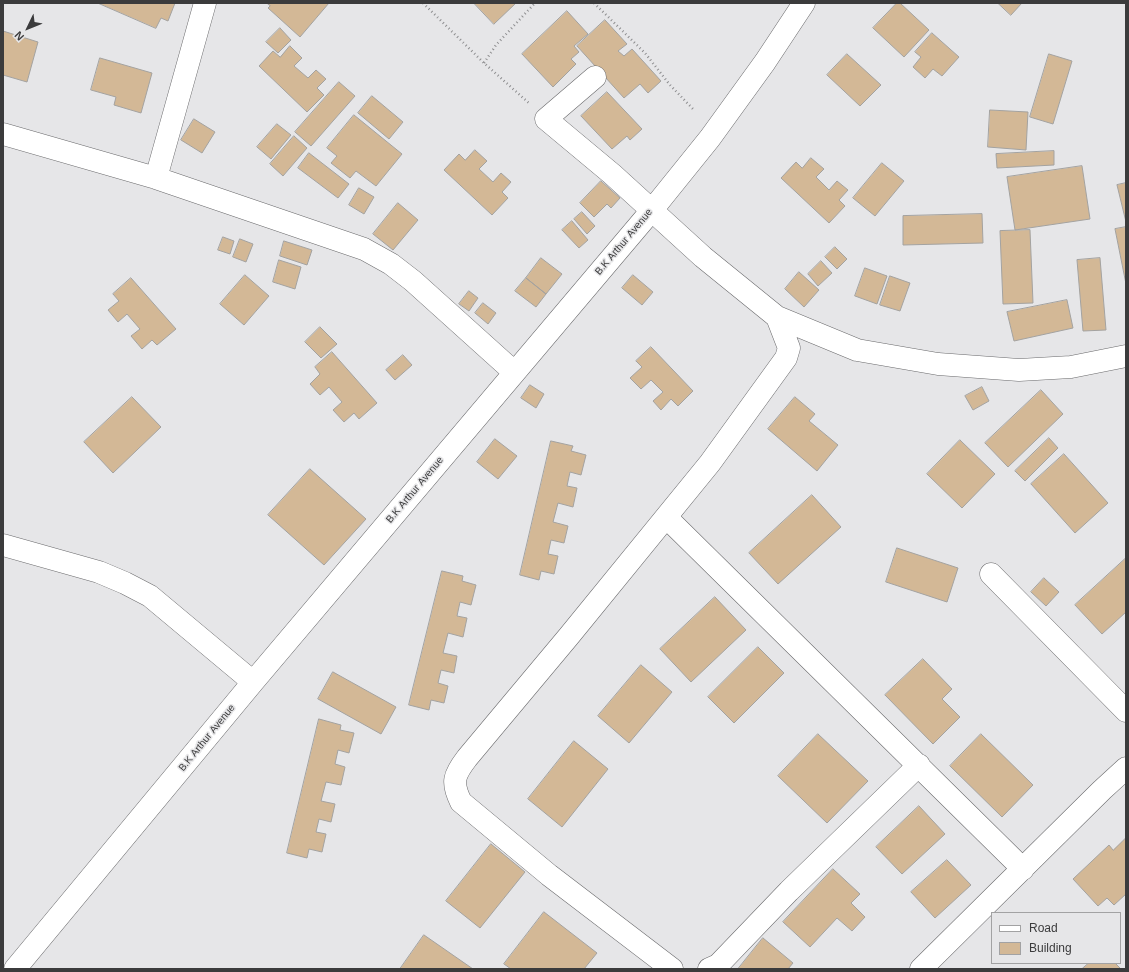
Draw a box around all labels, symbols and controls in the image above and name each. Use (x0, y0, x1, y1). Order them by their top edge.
north arrow (8, 8, 48, 48)
text: N (12, 29, 26, 43)
street label: B.K Arthur Avenue (593, 206, 655, 278)
street label: B.K Arthur Avenue (384, 454, 446, 526)
street label: B.K Arthur Avenue (176, 702, 238, 774)
legend (991, 912, 1121, 964)
text: Road (1029, 921, 1058, 935)
text: Building (1029, 941, 1072, 955)

